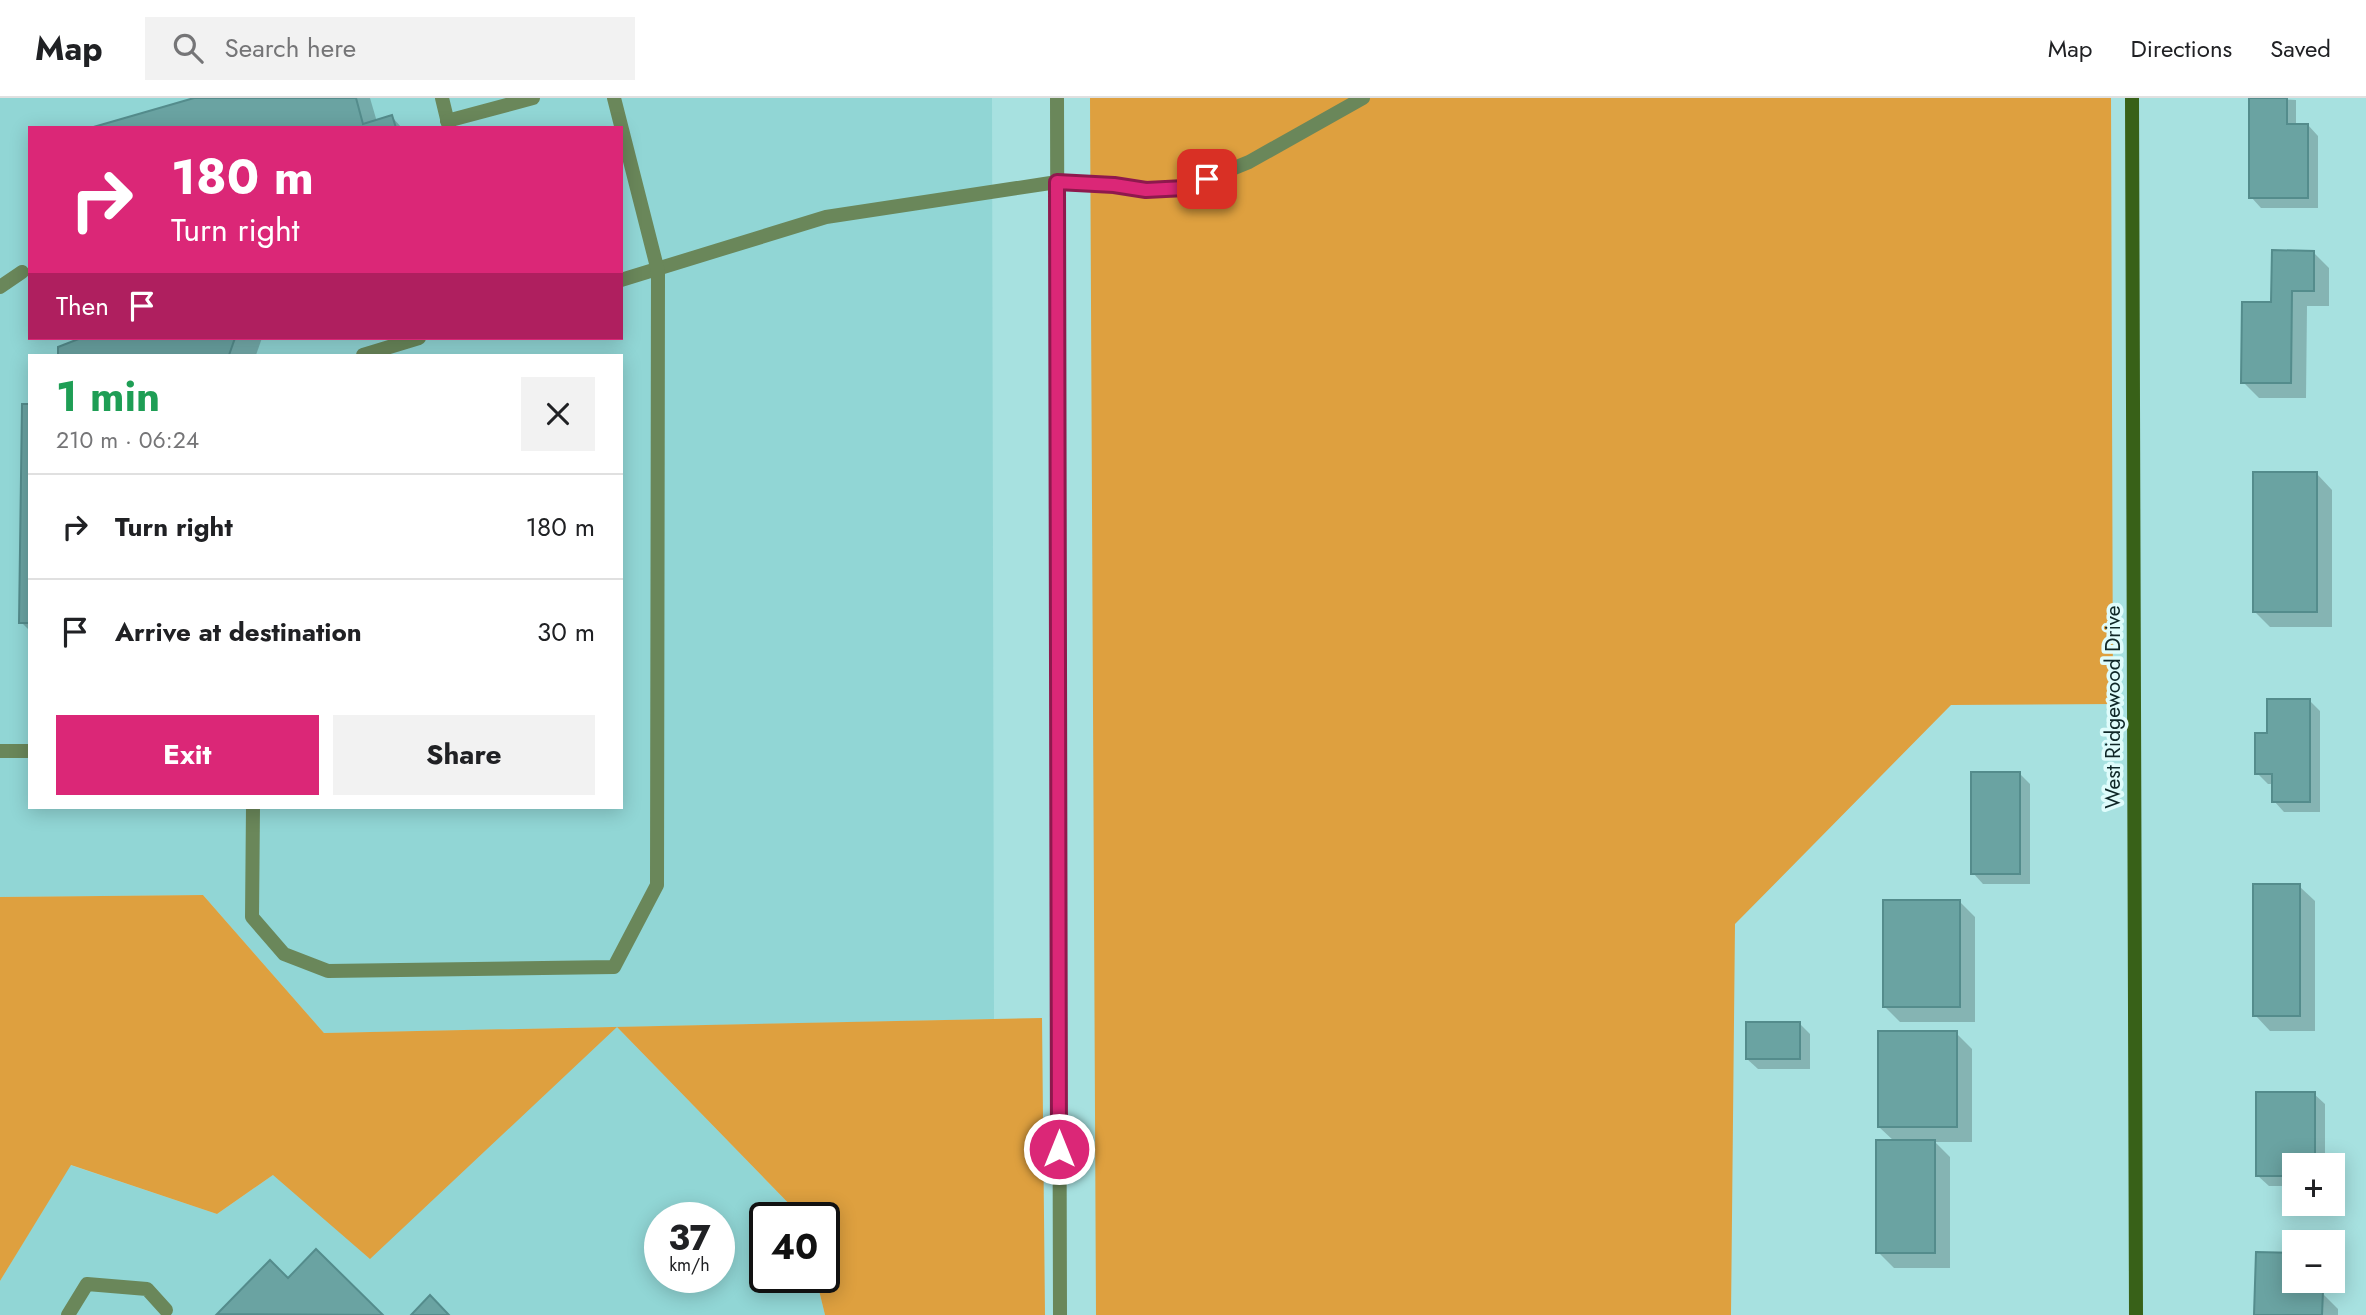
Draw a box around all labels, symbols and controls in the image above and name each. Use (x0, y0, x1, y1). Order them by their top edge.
search box (145, 17, 635, 80)
text: Map (35, 25, 103, 72)
icon: search (169, 29, 207, 67)
text: Search here (225, 29, 356, 67)
text: Map (2048, 31, 2093, 66)
text: Directions (2131, 31, 2232, 66)
text: Saved (2270, 31, 2331, 66)
text: 180 m (171, 142, 314, 212)
pin (1177, 149, 1237, 209)
icon: right (56, 154, 147, 245)
icon: arrive (1188, 160, 1226, 198)
text: Turn right (171, 207, 300, 253)
text: Then (56, 287, 109, 325)
icon: arrive (123, 287, 161, 325)
text: 1 min (56, 366, 160, 427)
button: close (521, 377, 595, 451)
text: 210 m · 06:24 (56, 423, 199, 457)
icon: right (56, 508, 94, 546)
text: Turn right (115, 508, 233, 546)
text: 180 m (525, 508, 595, 546)
street label: West Ridgewood Drive (2098, 605, 2128, 809)
icon: arrive (56, 613, 94, 651)
text: Arrive at destination (115, 613, 362, 651)
text: 30 m (537, 613, 595, 651)
button: Exit (56, 715, 319, 795)
button: Share (333, 715, 595, 795)
position arrow (1022, 1112, 1096, 1186)
map controls (2282, 1153, 2345, 1293)
button: + (2282, 1153, 2345, 1216)
speed limit sign: 40 (749, 1202, 840, 1293)
text: 37 (668, 1213, 711, 1263)
button: − (2282, 1230, 2345, 1293)
text: km/h (669, 1252, 710, 1278)

